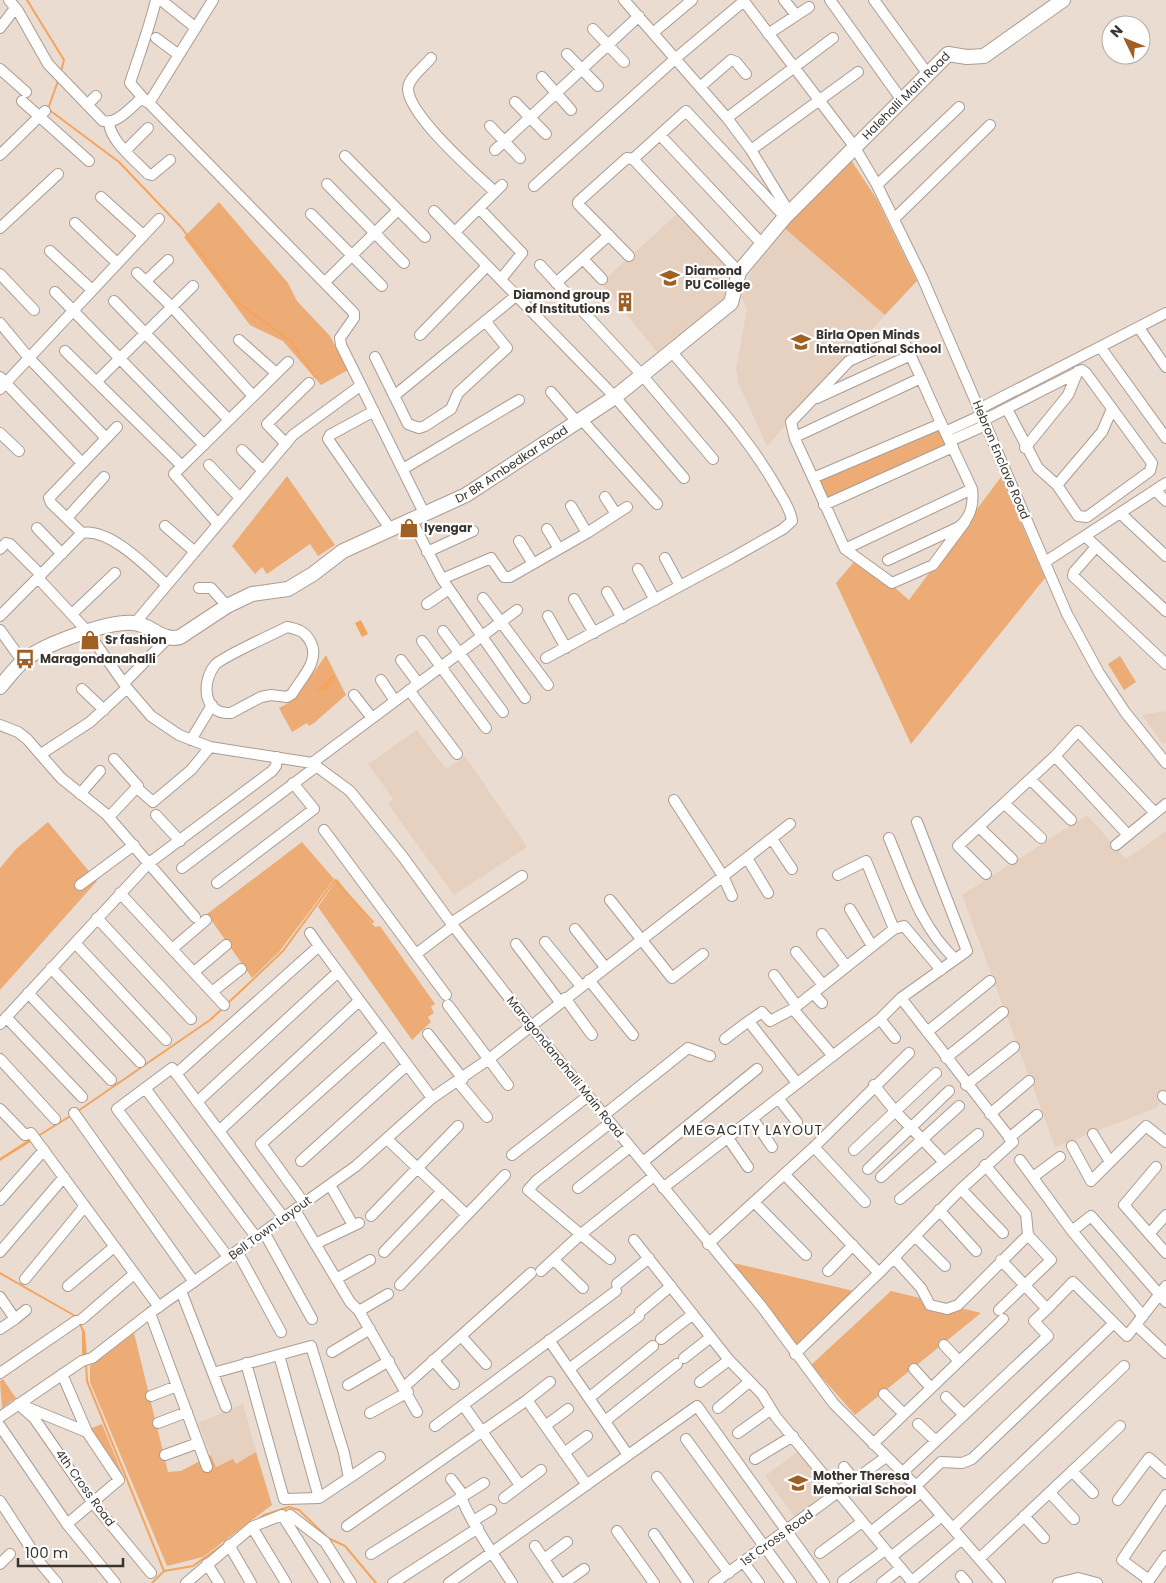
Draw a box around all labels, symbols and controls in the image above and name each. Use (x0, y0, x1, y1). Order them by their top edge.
north arrow (1101, 15, 1151, 65)
text: N (1106, 20, 1127, 42)
street label: Halehalli Main Road (858, 48, 954, 143)
place label: Diamond PU College (685, 262, 751, 293)
school or university icon: Diamond PU College (659, 267, 681, 289)
place label: Diamond group of Institutions (513, 286, 610, 317)
building icon: Diamond group of Institutions (614, 291, 636, 313)
place label: Birla Open Minds International School (816, 326, 941, 357)
school or university icon: Birla Open Minds International School (790, 331, 812, 353)
street label: Hebron Enclave Road (969, 398, 1034, 522)
street label: Dr BR Ambedkar Road (452, 421, 571, 507)
shop icon: Iyengar (398, 517, 420, 539)
place label: Iyengar (424, 519, 472, 536)
shop icon: Sr fashion (79, 629, 101, 651)
place label: Sr fashion (105, 631, 167, 648)
bus stop icon: Maragondanahalli (14, 648, 36, 670)
place label: Maragondanahalli (40, 650, 156, 667)
street label: Maragondanahalli Main Road (503, 992, 628, 1141)
district label: MEGACITY LAYOUT (683, 1120, 823, 1140)
street label: Bell Town Layout (225, 1192, 315, 1263)
street label: 4th Cross Road (52, 1446, 119, 1530)
place label: Mother Theresa Memorial School (813, 1467, 916, 1498)
school or university icon: Mother Theresa Memorial School (787, 1472, 809, 1494)
street label: 1st Cross Road (737, 1505, 817, 1570)
scale bar (18, 1536, 122, 1568)
text: 100 m (25, 1542, 68, 1563)

